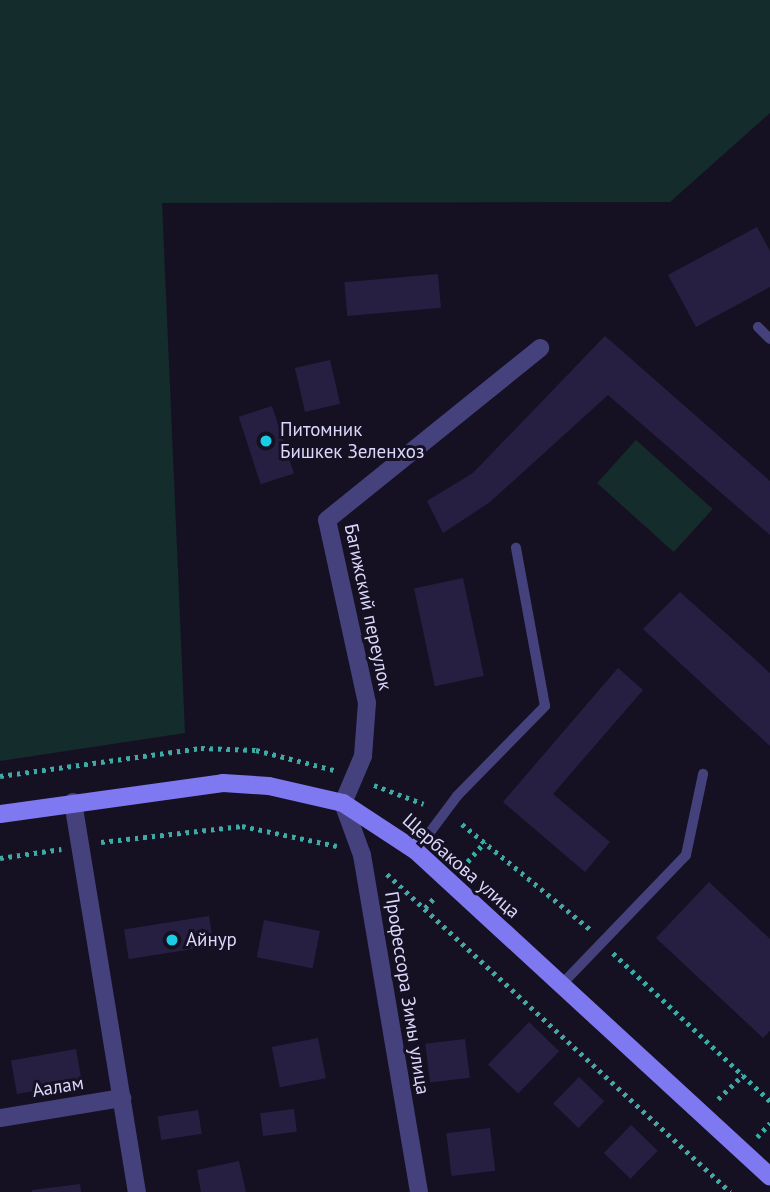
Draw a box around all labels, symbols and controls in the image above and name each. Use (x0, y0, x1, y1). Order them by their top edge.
place label: Питомник Бишкек Зеленхоз (280, 419, 424, 463)
marker: Питомник Бишкек Зеленхоз (258, 433, 274, 449)
street label: Багижский переулок (339, 522, 397, 692)
street label: Щербакова улица (398, 809, 524, 923)
street label: Профессора Зимы улица (380, 890, 434, 1096)
place label: Айнур (186, 929, 237, 951)
marker: Айнур (164, 932, 180, 948)
street label: Аалам (31, 1072, 85, 1102)

